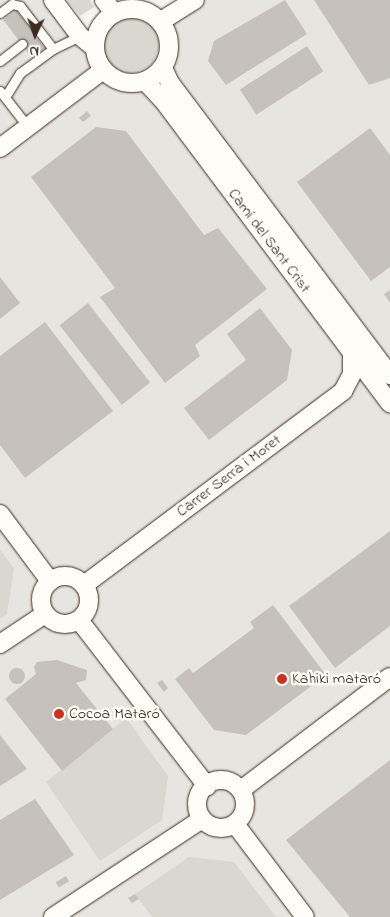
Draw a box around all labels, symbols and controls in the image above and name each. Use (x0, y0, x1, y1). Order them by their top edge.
north arrow (10, 10, 60, 60)
text: N (29, 40, 39, 61)
street label: Camí del Sant Crist (223, 185, 315, 297)
street label: Carrer Serra i Moret (173, 430, 285, 522)
place label: Kahiki mataró (292, 669, 381, 689)
marker: Kahiki mataró (276, 673, 288, 685)
place label: Cocoa Mataró (69, 704, 160, 724)
marker: Cocoa Mataró (53, 708, 65, 720)

